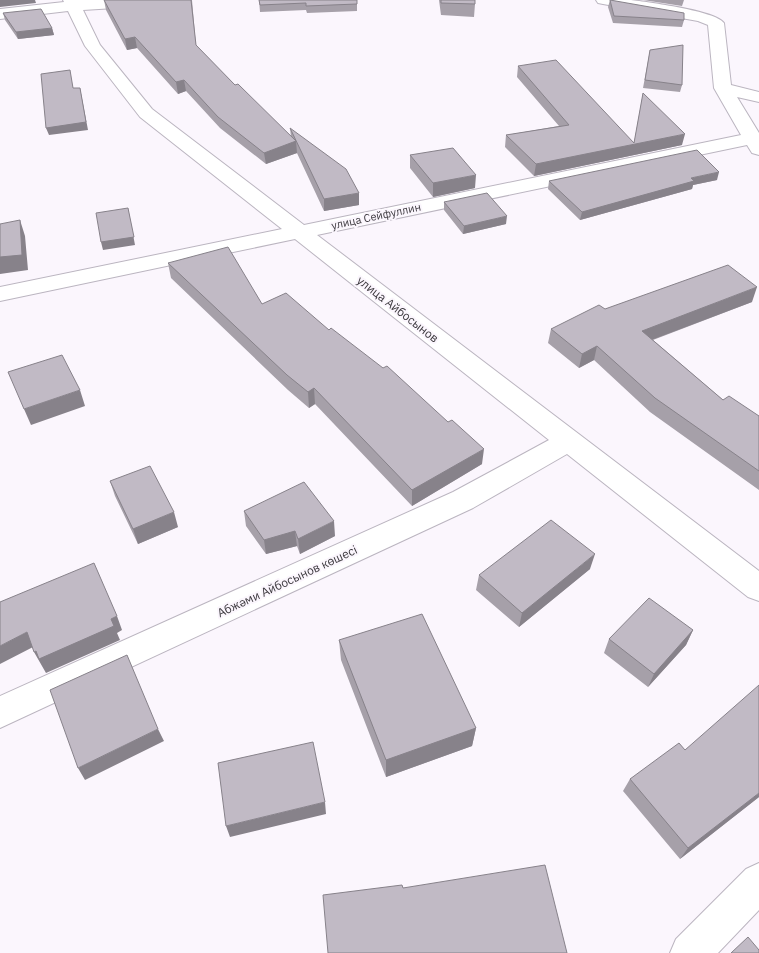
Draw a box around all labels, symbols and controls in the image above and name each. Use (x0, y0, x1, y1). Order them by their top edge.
street label: улица Сейфуллин (330, 200, 422, 232)
street label: улица Айбосынов (354, 272, 442, 346)
street label: Абжәми Айбосынов көшесі (215, 542, 359, 620)

